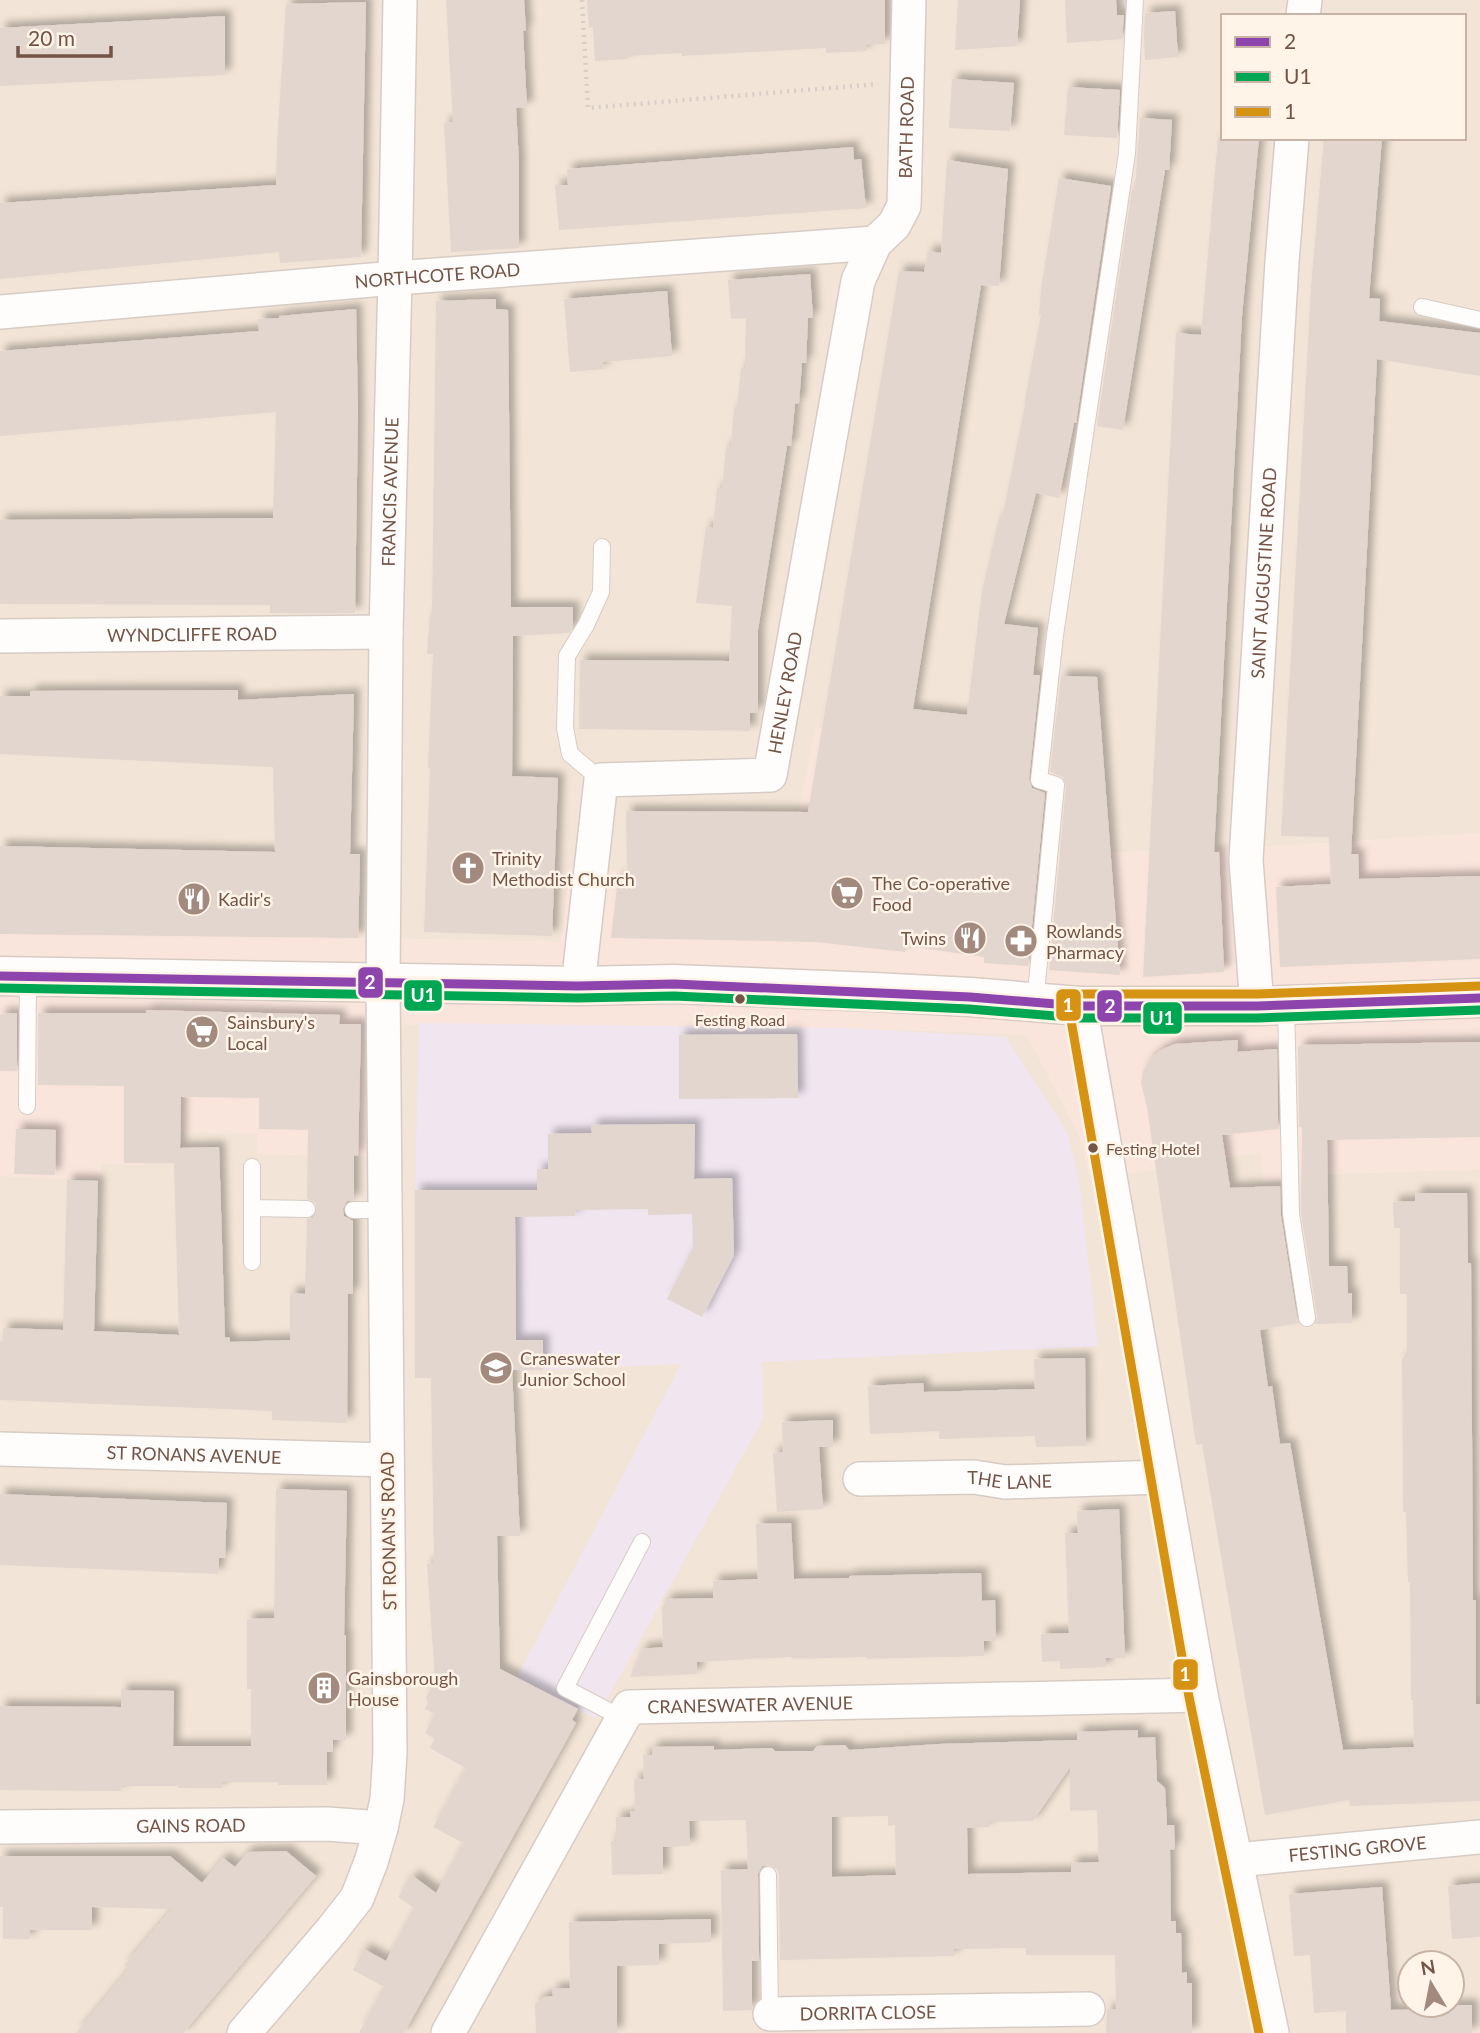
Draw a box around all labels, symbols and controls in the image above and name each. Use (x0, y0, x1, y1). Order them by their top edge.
scale bar (18, 14, 110, 58)
legend (1221, 14, 1466, 140)
text: 20 m (28, 25, 75, 50)
text: 2 (1284, 28, 1296, 53)
text: U1 (1284, 63, 1312, 88)
street label: BATH ROAD (894, 76, 918, 179)
text: 1 (1284, 98, 1296, 123)
street label: NORTHCOTE ROAD (354, 258, 521, 292)
street label: FRANCIS AVENUE (377, 417, 402, 567)
street label: SAINT AUGUSTINE ROAD (1246, 467, 1281, 679)
street label: WYNDCLIFFE ROAD (107, 622, 277, 646)
street label: HENLEY ROAD (763, 630, 806, 756)
place label: Trinity Methodist Church (492, 847, 635, 890)
church icon: Trinity Methodist Church (449, 849, 487, 887)
place label: The Co-operative Food (872, 872, 1010, 915)
supermarket icon: The Co-operative Food (828, 874, 866, 912)
restaurant icon: Kadir's (175, 880, 213, 918)
place label: Kadir's (218, 888, 271, 910)
restaurant icon: Twins (951, 919, 989, 957)
place label: Rowlands Pharmacy (1046, 920, 1125, 963)
pharmacy icon: Rowlands Pharmacy (1002, 922, 1040, 960)
place label: Twins (901, 927, 946, 949)
line badge: 2 (357, 966, 384, 999)
text: 2 (364, 970, 376, 993)
line badge: U1 (403, 979, 443, 1012)
text: U1 (410, 983, 436, 1006)
line badge: 1 (1055, 988, 1082, 1022)
line badge: 2 (1096, 989, 1123, 1023)
marker: Festing Road (733, 992, 747, 1006)
text: 1 (1062, 993, 1074, 1016)
text: 2 (1104, 994, 1116, 1017)
line badge: U1 (1142, 1001, 1183, 1035)
text: U1 (1149, 1006, 1175, 1029)
place label: Festing Road (695, 1010, 785, 1029)
place label: Sainsbury's Local (227, 1011, 315, 1054)
supermarket icon: Sainsbury's Local (183, 1013, 221, 1051)
place label: Festing Hotel (1106, 1139, 1200, 1158)
marker: Festing Hotel (1086, 1141, 1100, 1155)
place label: Craneswater Junior School (520, 1347, 626, 1390)
school or university icon: Craneswater Junior School (477, 1349, 515, 1387)
street label: ST RONANS AVENUE (106, 1441, 282, 1468)
street label: ST RONAN'S ROAD (376, 1451, 400, 1611)
street label: THE LANE (967, 1466, 1052, 1493)
line badge: 1 (1172, 1658, 1199, 1691)
text: 1 (1179, 1662, 1191, 1685)
place label: Gainsborough House (348, 1667, 458, 1710)
building icon: Gainsborough House (305, 1669, 343, 1707)
street label: CRANESWATER AVENUE (647, 1691, 853, 1718)
street label: GAINS ROAD (136, 1814, 246, 1837)
street label: FESTING GROVE (1287, 1831, 1427, 1866)
north arrow (1396, 1949, 1466, 2019)
text: N (1419, 1954, 1437, 1979)
street label: DORRITA CLOSE (800, 2000, 936, 2025)

